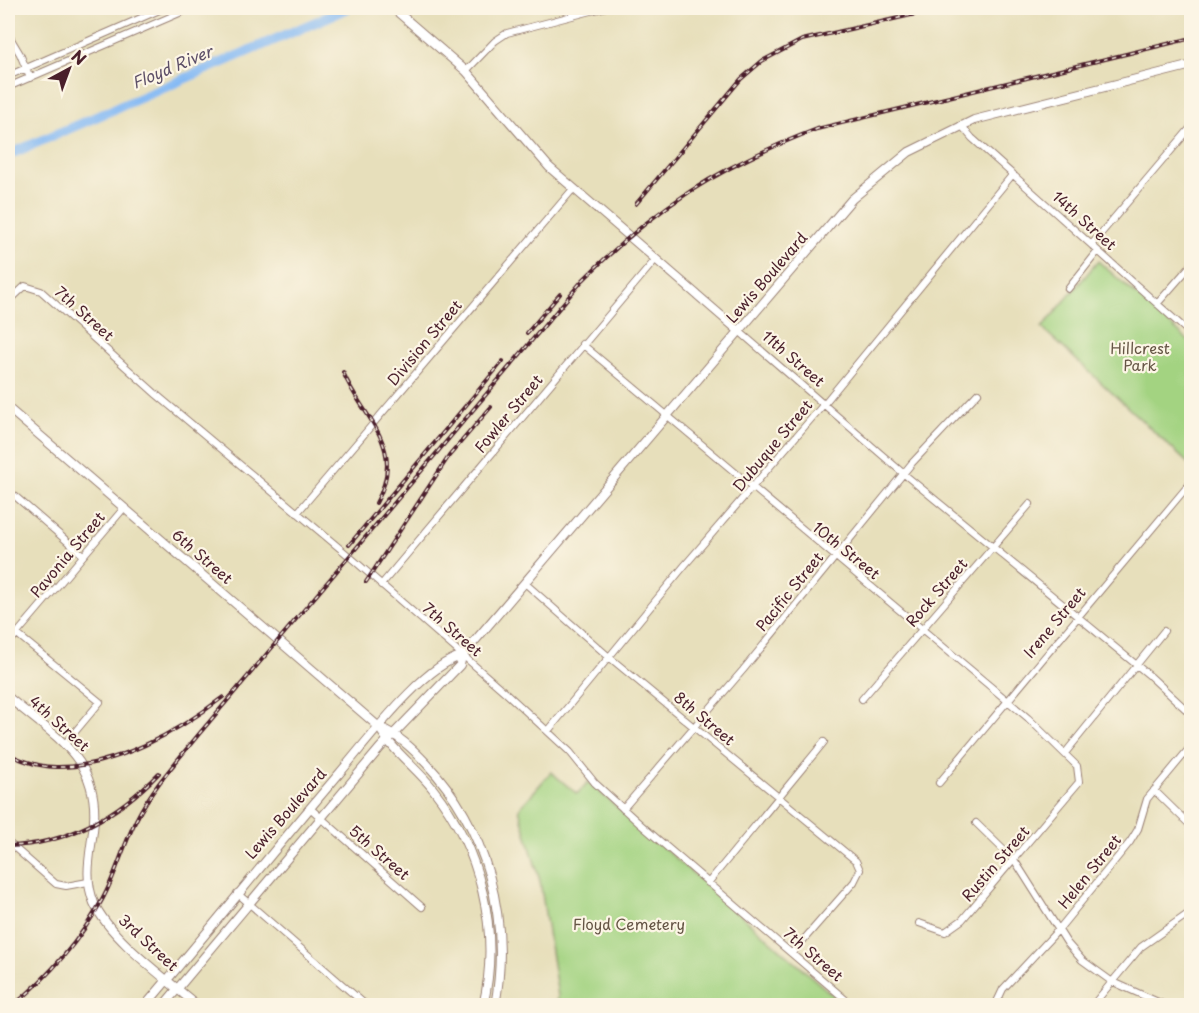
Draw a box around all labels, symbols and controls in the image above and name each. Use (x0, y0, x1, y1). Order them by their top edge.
water label: Floyd River (128, 37, 218, 94)
north arrow (39, 39, 99, 99)
text: N (67, 44, 92, 70)
street label: 14th Street (1048, 185, 1122, 255)
street label: Lewis Boulevard (720, 226, 812, 328)
street label: 7th Street (50, 280, 120, 346)
street label: Division Street (381, 294, 467, 390)
street label: 11th Street (758, 324, 830, 392)
park label: Hillcrest Park (1110, 336, 1170, 376)
street label: Fowler Street (468, 369, 548, 457)
street label: Dubuque Street (726, 394, 817, 496)
street label: Pavonia Street (24, 506, 110, 602)
street label: 10th Street (808, 516, 886, 584)
street label: 6th Street (167, 523, 238, 589)
street label: Pacific Street (750, 546, 828, 636)
street label: Rock Street (900, 553, 972, 631)
street label: Irene Street (1017, 582, 1090, 662)
street label: 7th Street (418, 596, 488, 661)
street label: 8th Street (669, 685, 741, 750)
street label: 4th Street (25, 689, 95, 756)
street label: Lewis Boulevard (239, 762, 331, 864)
street label: 5th Street (345, 819, 415, 885)
street label: Rustin Street (955, 820, 1034, 906)
street label: Helen Street (1052, 829, 1126, 913)
street label: 3rd Street (114, 908, 184, 976)
park label: Floyd Cemetery (573, 912, 685, 935)
street label: 7th Street (779, 921, 849, 986)

